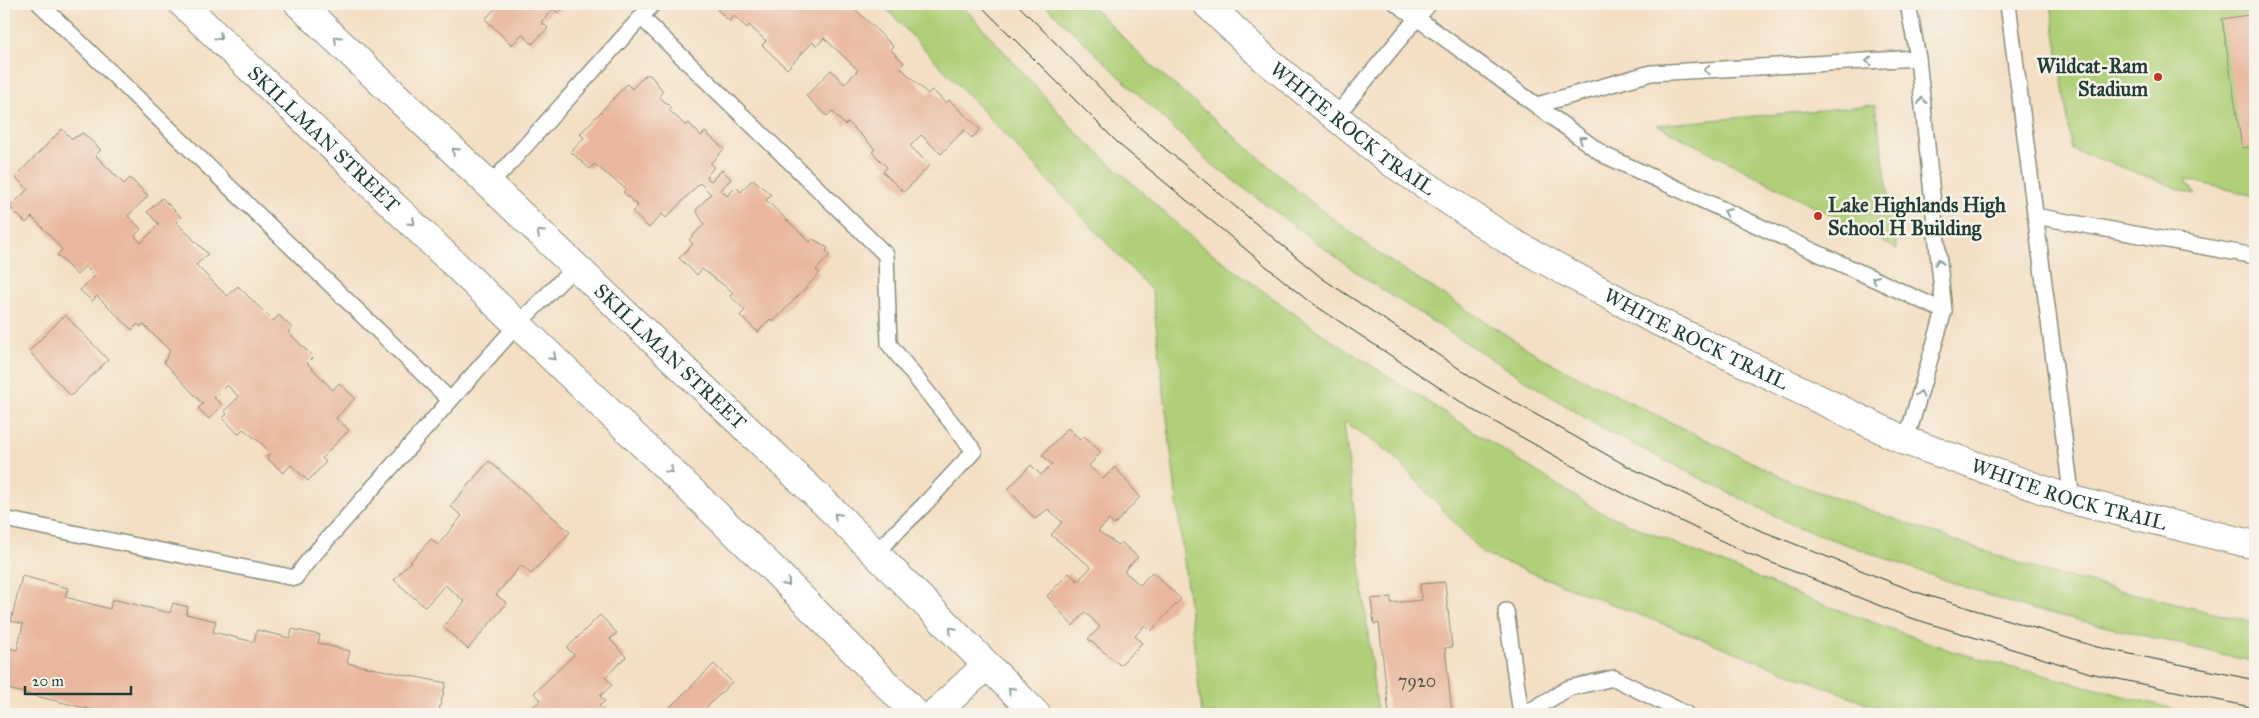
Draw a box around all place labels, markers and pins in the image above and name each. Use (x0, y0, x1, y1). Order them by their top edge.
place label: Wildcat-Ram Stadium (2037, 54, 2148, 101)
marker: Wildcat-Ram Stadium (2152, 71, 2164, 83)
place label: Lake Highlands High School H Building (1828, 193, 2007, 241)
marker: Lake Highlands High School H Building (1812, 210, 1824, 222)

